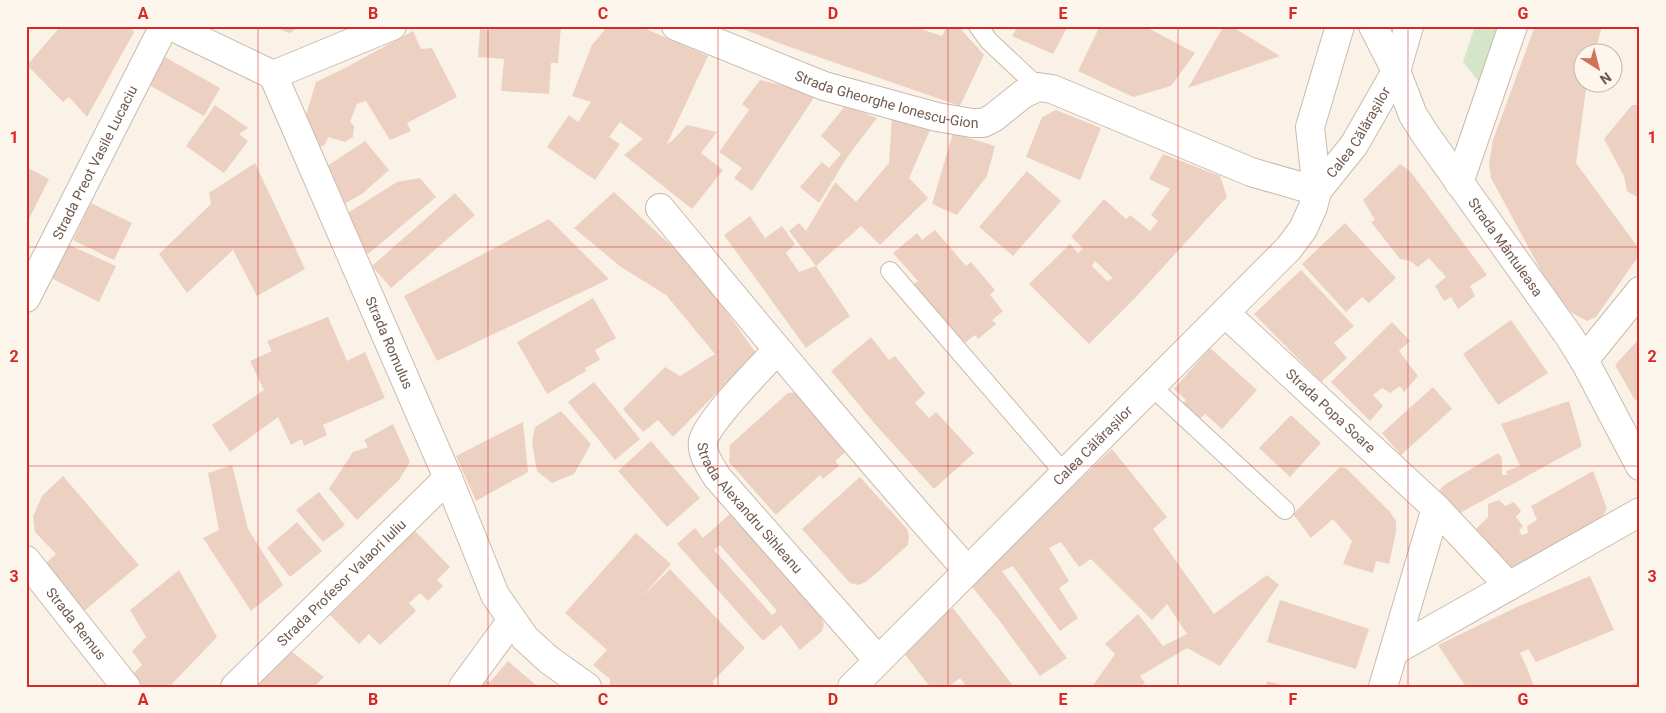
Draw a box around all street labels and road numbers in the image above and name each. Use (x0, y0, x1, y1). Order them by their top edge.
street label: Strada Gheorghe Ionescu-Gion (793, 67, 978, 131)
street label: Strada Preot Vasile Lucaciu (49, 83, 140, 242)
street label: Calea Călărașilor (1323, 84, 1394, 181)
street label: Strada Mântuleasa (1465, 195, 1546, 299)
street label: Strada Romulus (362, 294, 416, 391)
street label: Strada Popa Soare (1283, 366, 1379, 456)
street label: Calea Călărașilor (1050, 402, 1136, 488)
street label: Strada Alexandru Sihleanu (695, 442, 806, 576)
street label: Strada Profesor Valaori Iuliu (274, 516, 409, 649)
street label: Strada Remus (43, 584, 109, 663)

